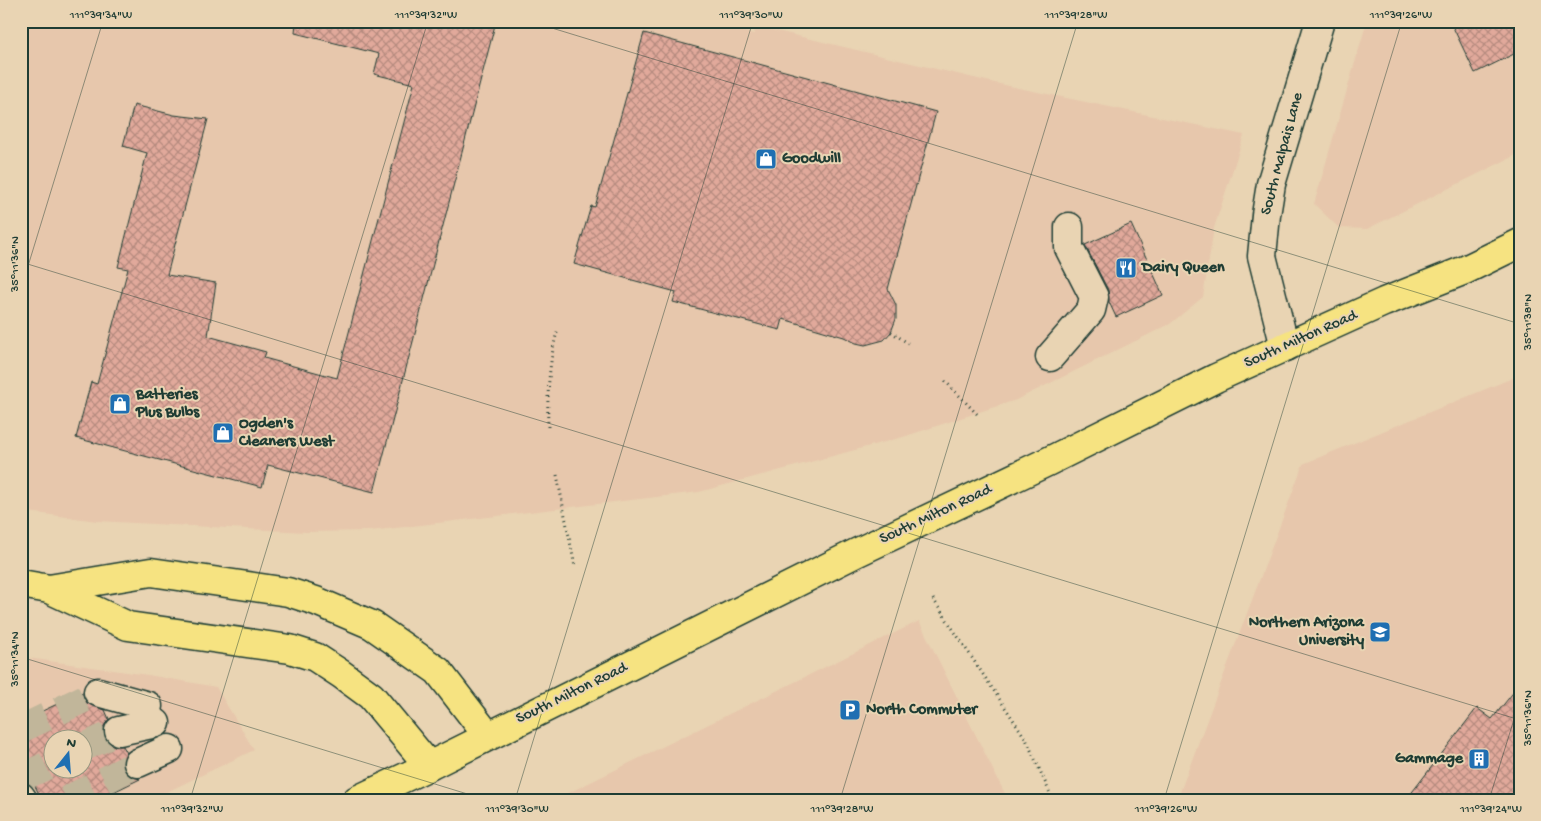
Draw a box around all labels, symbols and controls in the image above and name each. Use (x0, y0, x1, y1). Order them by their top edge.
text: 111°39'34"W (69, 9, 132, 23)
text: 111°39'32"W (394, 9, 457, 23)
text: 111°39'30"W (718, 9, 783, 23)
text: 111°39'28"W (1044, 9, 1107, 23)
text: 111°39'26"W (1369, 9, 1432, 23)
street label: South Malpais Lane (1257, 90, 1309, 217)
shop icon: Goodwill (754, 147, 778, 171)
place label: Goodwill (782, 150, 841, 169)
text: 35°11'36"N (9, 236, 23, 293)
restaurant icon: Dairy Queen (1114, 256, 1138, 280)
place label: Dairy Queen (1140, 259, 1225, 278)
text: 35°11'38"N (1522, 294, 1536, 351)
street label: South Milton Road (1242, 306, 1362, 373)
place label: Batteries Plus Bulbs (135, 386, 200, 423)
shop icon: Batteries Plus Bulbs (108, 392, 132, 416)
place label: Ogden's Cleaners West (238, 415, 335, 452)
shop icon: Ogden's Cleaners West (211, 421, 235, 445)
street label: South Milton Road (877, 480, 997, 549)
place label: Northern Arizona University (1249, 614, 1365, 651)
school or university icon: Northern Arizona University (1368, 620, 1392, 644)
text: 35°11'34"N (9, 631, 23, 688)
street label: South Milton Road (513, 658, 632, 729)
text: 35°11'36"N (1522, 690, 1536, 747)
parking icon: North Commuter (838, 698, 862, 722)
place label: North Commuter (866, 701, 979, 720)
north arrow (42, 728, 92, 778)
text: N (64, 734, 78, 753)
building icon: Gammage (1467, 747, 1491, 771)
place label: Gammage (1395, 750, 1464, 769)
text: 111°39'32"W (160, 803, 223, 817)
text: 111°39'30"W (484, 803, 549, 817)
text: 111°39'28"W (810, 803, 873, 817)
text: 111°39'26"W (1134, 803, 1197, 817)
text: 111°39'24"W (1459, 803, 1522, 817)

